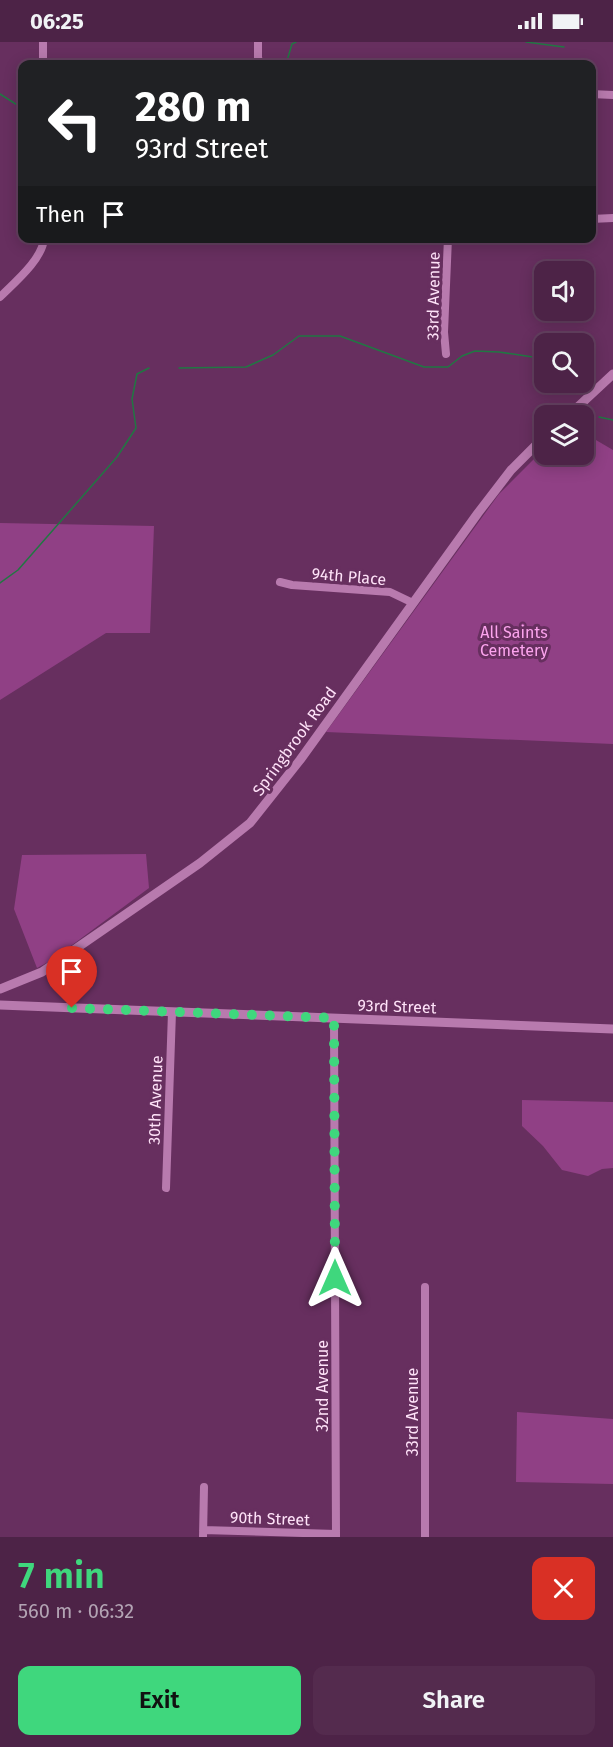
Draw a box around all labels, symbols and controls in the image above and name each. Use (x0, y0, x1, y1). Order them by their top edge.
text: 06:25 (30, 8, 84, 35)
text: 280 m (135, 82, 251, 132)
icon: left (36, 84, 114, 162)
text: 93rd Street (135, 133, 268, 165)
icon: arrive (97, 198, 130, 231)
text: Then (36, 201, 85, 228)
street label: 33rd Avenue (423, 252, 444, 340)
map controls (534, 261, 594, 465)
button: sound (534, 261, 594, 321)
button: search (534, 333, 594, 393)
button: layers (534, 405, 594, 465)
street label: 94th Place (311, 564, 387, 589)
park label: All Saints Cemetery (480, 623, 548, 660)
street label: Springbrook Road (249, 683, 340, 799)
pin (46, 946, 97, 1008)
icon: arrive (55, 955, 88, 988)
street label: 93rd Street (357, 996, 437, 1017)
street label: 30th Avenue (144, 1055, 167, 1145)
position arrow (303, 1246, 367, 1310)
street label: 32nd Avenue (313, 1340, 332, 1432)
street label: 33rd Avenue (403, 1368, 422, 1456)
street label: 90th Street (230, 1508, 311, 1529)
text: 7 min (18, 1554, 105, 1598)
button: close (532, 1557, 595, 1620)
text: 560 m · 06:32 (18, 1599, 134, 1623)
button: Exit (18, 1666, 301, 1735)
button: Share (313, 1666, 595, 1735)

